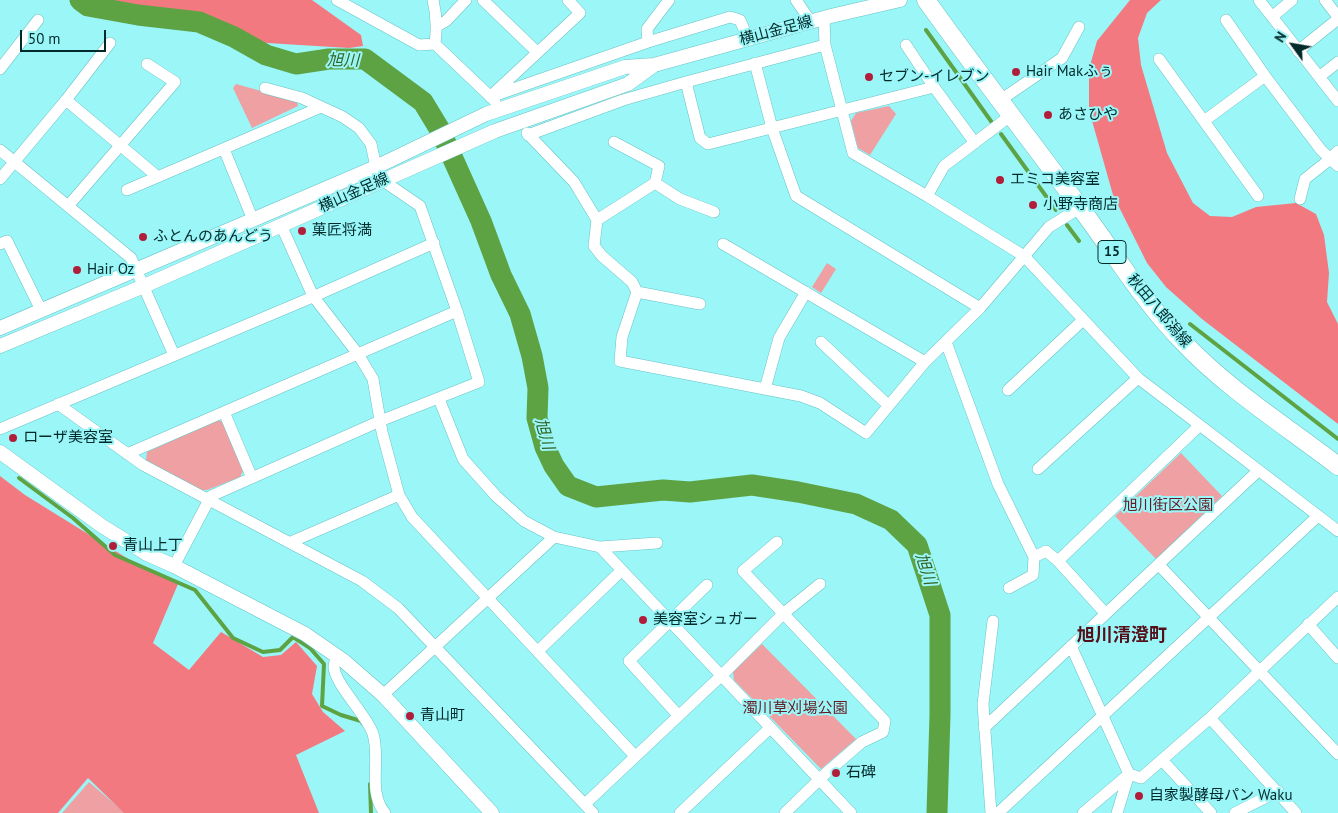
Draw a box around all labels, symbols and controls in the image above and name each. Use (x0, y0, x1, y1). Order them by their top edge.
street label: 横山金足線 (737, 13, 815, 49)
scale bar (22, 20, 109, 52)
north arrow (1268, 20, 1318, 70)
text: N (1270, 28, 1290, 46)
text: 50 m (28, 29, 61, 48)
water label: 旭川 (327, 51, 359, 71)
place label: Hair Makふぅ (1026, 63, 1113, 81)
marker: Hair Makふぅ (1010, 66, 1022, 78)
place label: セブン-イレブン (879, 68, 989, 86)
marker: セブン-イレブン (863, 71, 875, 83)
place label: あさひや (1058, 106, 1118, 124)
marker: あさひや (1042, 109, 1054, 121)
street label: 横山金足線 (316, 170, 392, 216)
place label: エミコ美容室 (1010, 171, 1100, 189)
marker: エミコ美容室 (994, 174, 1006, 186)
place label: 小野寺商店 (1043, 196, 1118, 214)
marker: 小野寺商店 (1027, 199, 1039, 211)
place label: 菓匠将満 (312, 222, 372, 240)
marker: 菓匠将満 (296, 225, 308, 237)
place label: ふとんのあんどう (153, 228, 273, 246)
marker: ふとんのあんどう (137, 231, 149, 243)
road number: 15 (1098, 240, 1126, 264)
place label: Hair Oz (87, 261, 134, 279)
marker: Hair Oz (71, 264, 83, 276)
street label: 秋田八郎潟線 (1123, 271, 1195, 351)
water label: 旭川 (530, 416, 558, 452)
place label: ローザ美容室 (23, 429, 113, 447)
marker: ローザ美容室 (7, 432, 19, 444)
park label: 旭川街区公園 (1123, 497, 1213, 515)
place label: 青山上丁 (123, 537, 183, 555)
marker: 青山上丁 (107, 540, 119, 552)
water label: 旭川 (911, 551, 939, 587)
place label: 美容室シュガー (653, 611, 758, 629)
marker: 美容室シュガー (637, 614, 649, 626)
district label: 旭川清澄町 (1077, 625, 1167, 647)
park label: 濁川草刈場公園 (743, 700, 847, 718)
place label: 青山町 (420, 707, 465, 725)
marker: 青山町 (404, 710, 416, 722)
place label: 石碑 (846, 764, 876, 782)
marker: 石碑 (830, 767, 842, 779)
place label: 自家製酵母パン Waku (1149, 787, 1293, 805)
marker: 自家製酵母パン Waku (1133, 790, 1145, 802)

